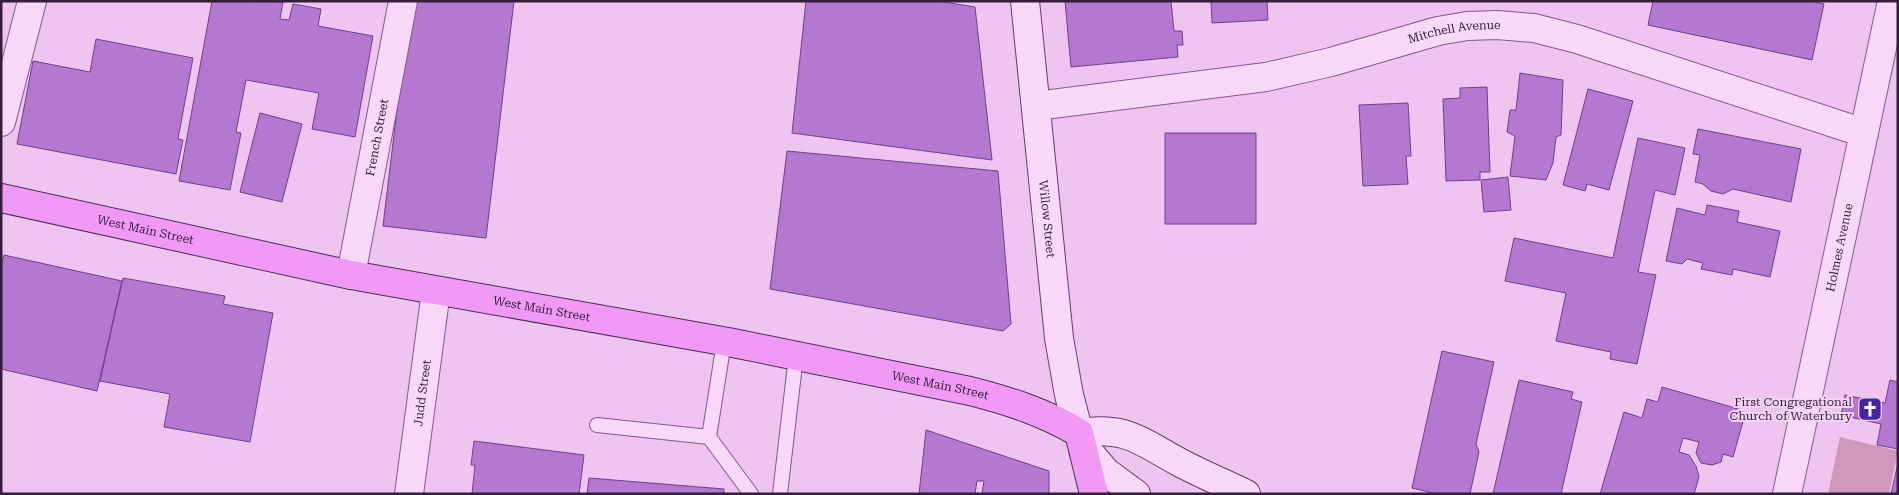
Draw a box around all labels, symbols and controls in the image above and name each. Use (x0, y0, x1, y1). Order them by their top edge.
street label: Mitchell Avenue (1406, 18, 1502, 46)
street label: French Street (363, 97, 391, 177)
street label: Willow Street (1036, 179, 1058, 259)
street label: Holmes Avenue (1823, 201, 1856, 293)
street label: West Main Street (96, 212, 196, 247)
street label: West Main Street (492, 293, 592, 324)
street label: Judd Street (411, 358, 434, 427)
street label: West Main Street (891, 368, 991, 403)
place label: First Congregational Church of Waterbury (1730, 395, 1853, 423)
church icon: First Congregational Church of Waterbury (1857, 396, 1883, 422)

